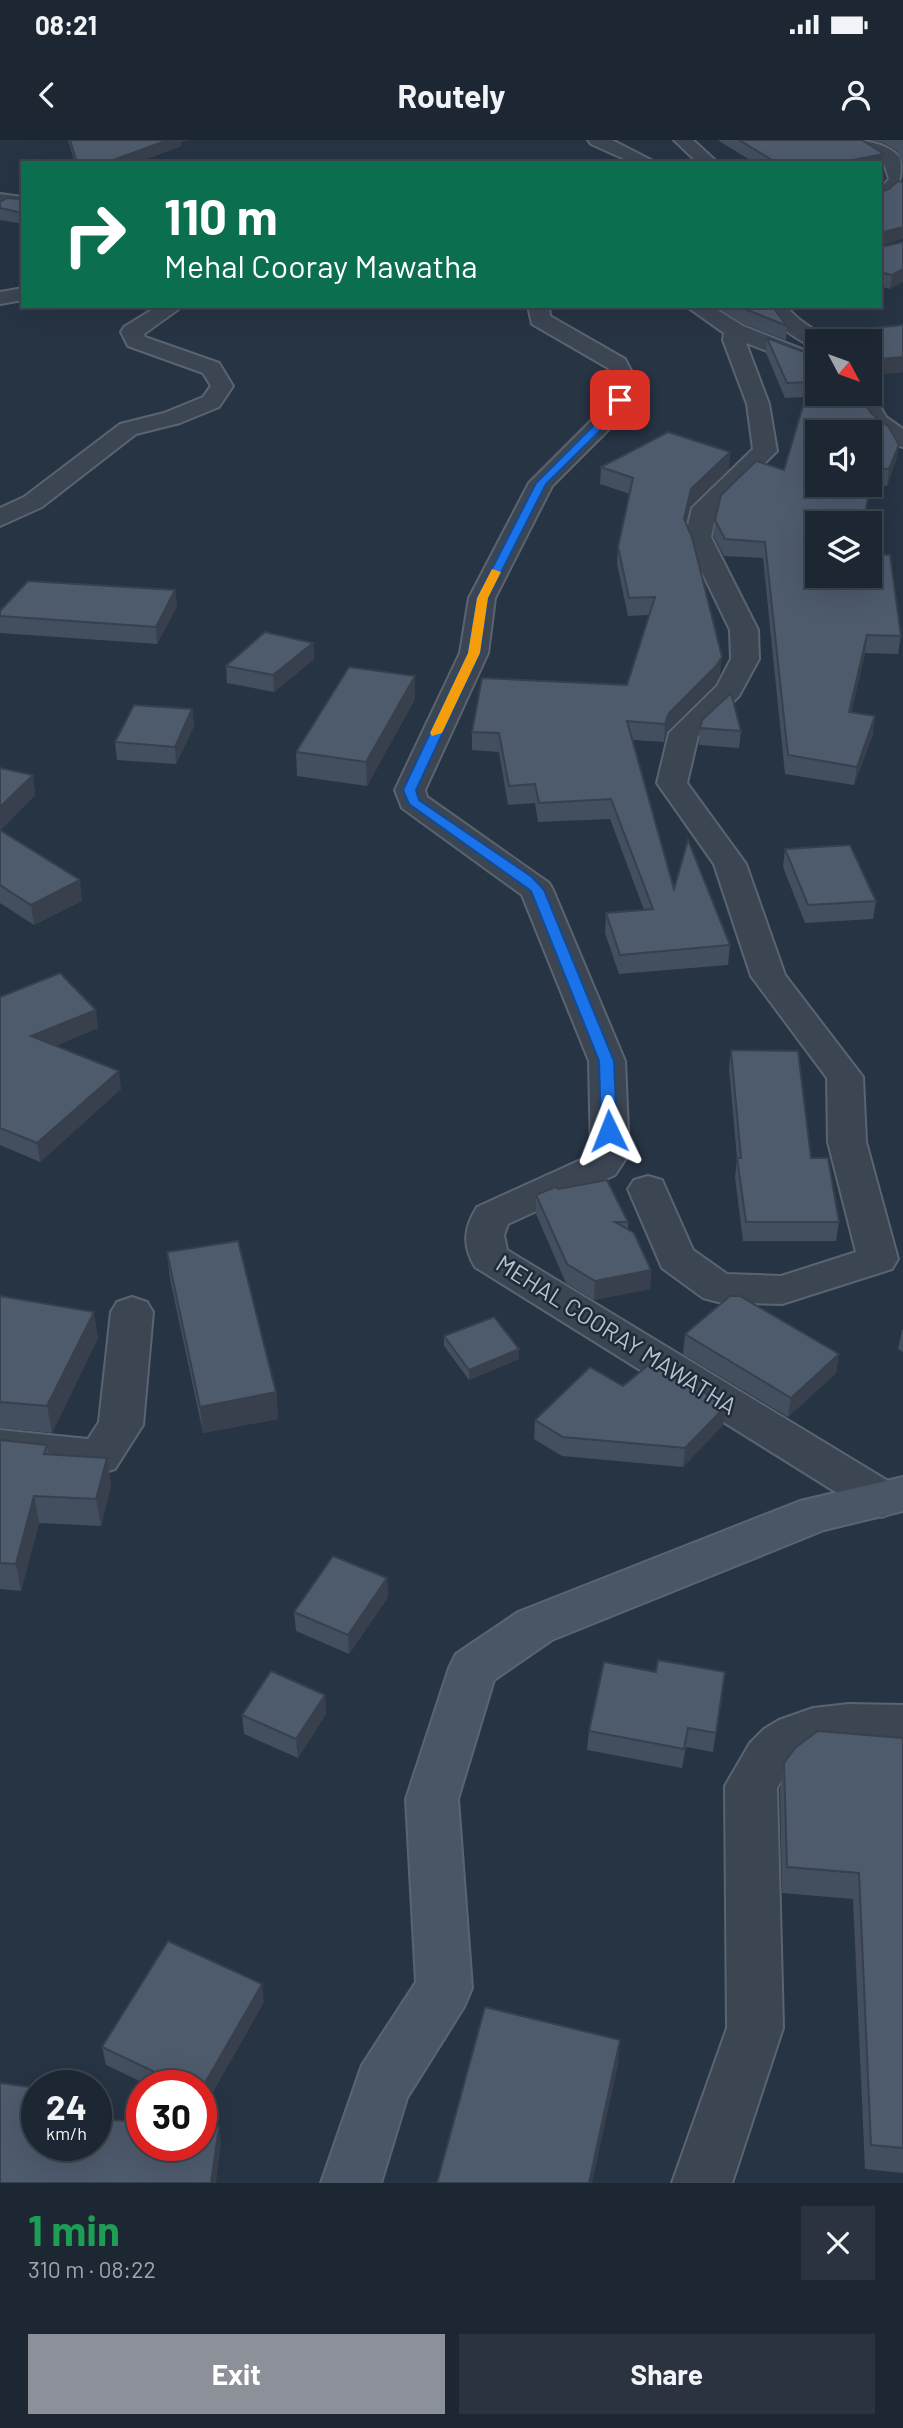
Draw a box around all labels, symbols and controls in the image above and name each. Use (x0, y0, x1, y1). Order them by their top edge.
text: 08:21 (35, 9, 97, 40)
icon: back (28, 76, 66, 114)
text: Routely (397, 76, 506, 114)
icon: person (837, 76, 875, 114)
text: 110 m (164, 186, 278, 245)
icon: right (49, 189, 140, 280)
text: Mehal Cooray Mawatha (164, 246, 478, 284)
north arrow (805, 329, 882, 406)
map controls (805, 329, 882, 588)
pin (590, 370, 650, 430)
icon: arrive (601, 381, 639, 419)
button: sound (805, 420, 882, 497)
button: layers (805, 511, 882, 588)
position arrow (572, 1094, 646, 1168)
street label: MEHAL COORAY MAWATHA (491, 1248, 743, 1420)
speed limit sign: 30 (126, 2070, 217, 2161)
text: 24 (46, 2085, 87, 2127)
text: km/h (46, 2122, 87, 2144)
text: 1 min (28, 2204, 120, 2254)
button: close (801, 2206, 875, 2280)
text: 310 m · 08:22 (28, 2255, 156, 2283)
button: Exit (28, 2334, 445, 2414)
button: Share (459, 2334, 875, 2414)

